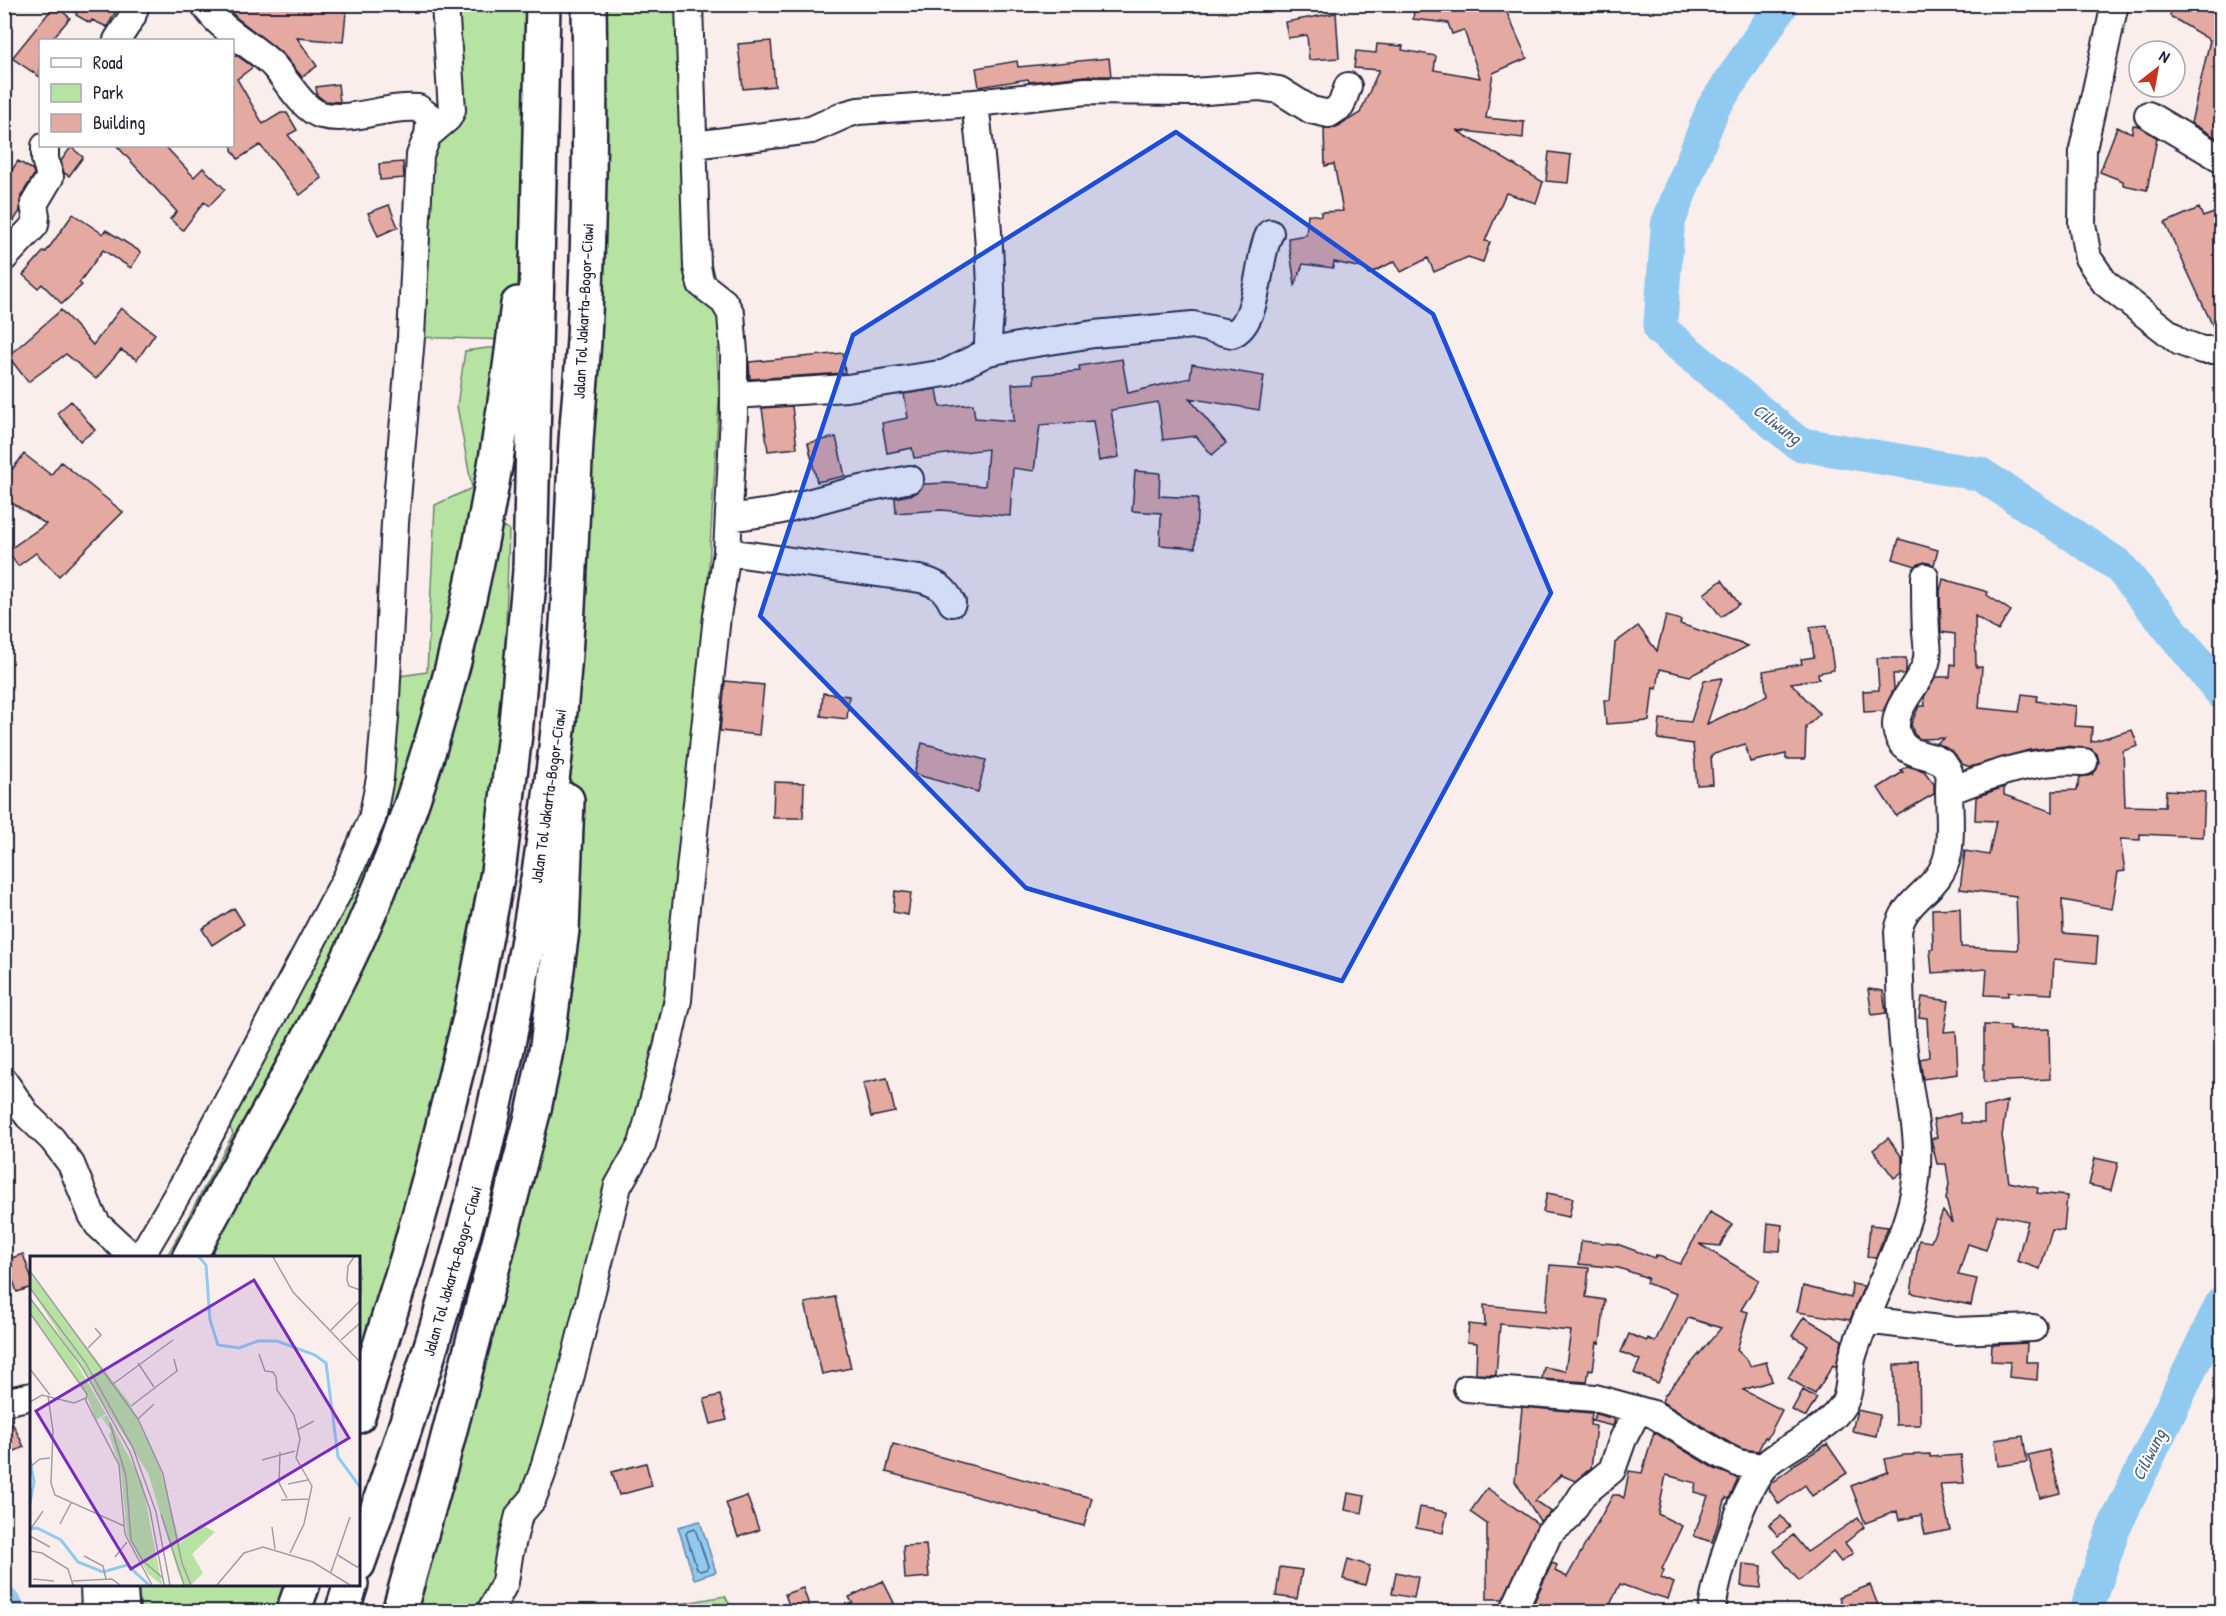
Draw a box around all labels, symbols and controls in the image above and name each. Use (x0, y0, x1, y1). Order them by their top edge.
legend (39, 39, 234, 147)
north arrow (2127, 39, 2187, 99)
text: N (2155, 45, 2174, 68)
text: Road (93, 50, 123, 75)
text: Park (93, 80, 124, 105)
text: Building (93, 110, 145, 135)
street label: Jalan Tol Jakarta–Bogor–Ciawi (567, 223, 599, 399)
water label: Ciliwung (1748, 397, 1807, 451)
street label: Jalan Tol Jakarta–Bogor–Ciawi (525, 707, 571, 885)
street label: Jalan Tol Jakarta–Bogor–Ciawi (417, 1183, 487, 1359)
inset map (30, 1256, 360, 1586)
water label: Ciliwung (2125, 1424, 2172, 1485)

